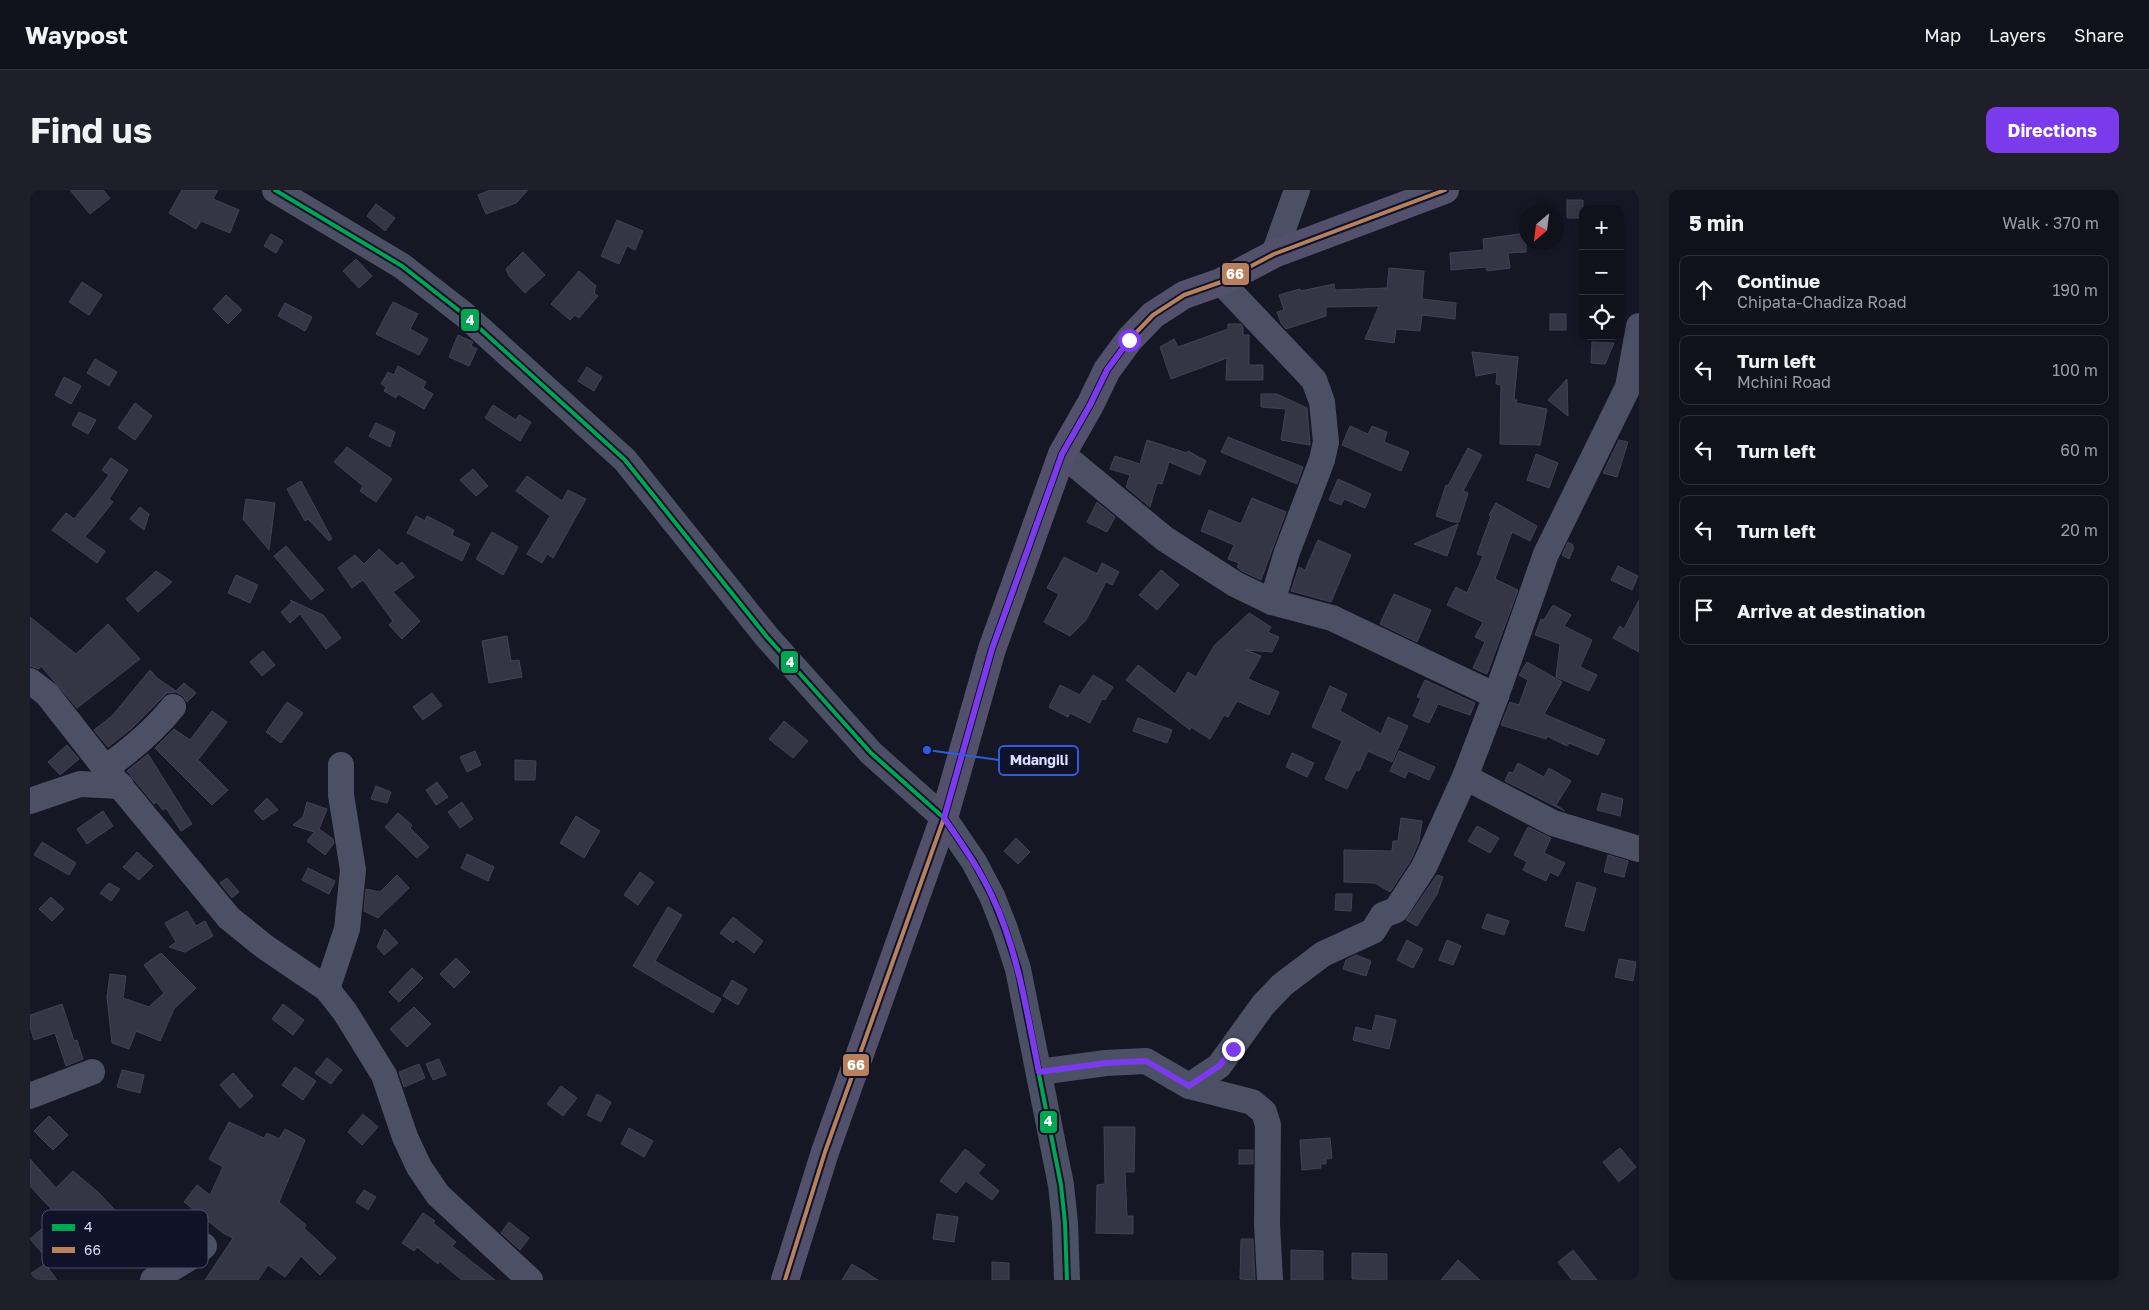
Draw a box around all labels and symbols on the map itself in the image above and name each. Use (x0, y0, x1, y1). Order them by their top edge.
north arrow (1519, 205, 1564, 250)
line badge: 66 (1221, 262, 1250, 286)
text: 66 (1226, 265, 1244, 282)
line badge: 4 (460, 308, 480, 332)
text: 4 (466, 311, 475, 328)
route start (1118, 329, 1141, 352)
line badge: 4 (780, 650, 799, 674)
text: 4 (786, 653, 795, 670)
callout: Mdangili (999, 746, 1078, 775)
text: Mdangili (1010, 751, 1068, 768)
route end (1222, 1038, 1245, 1061)
line badge: 66 (842, 1053, 870, 1077)
text: 66 (847, 1056, 865, 1073)
line badge: 4 (1039, 1110, 1058, 1134)
text: 4 (1044, 1112, 1053, 1129)
legend (42, 1210, 208, 1268)
text: 4 (84, 1218, 93, 1235)
text: 66 (84, 1241, 101, 1258)

